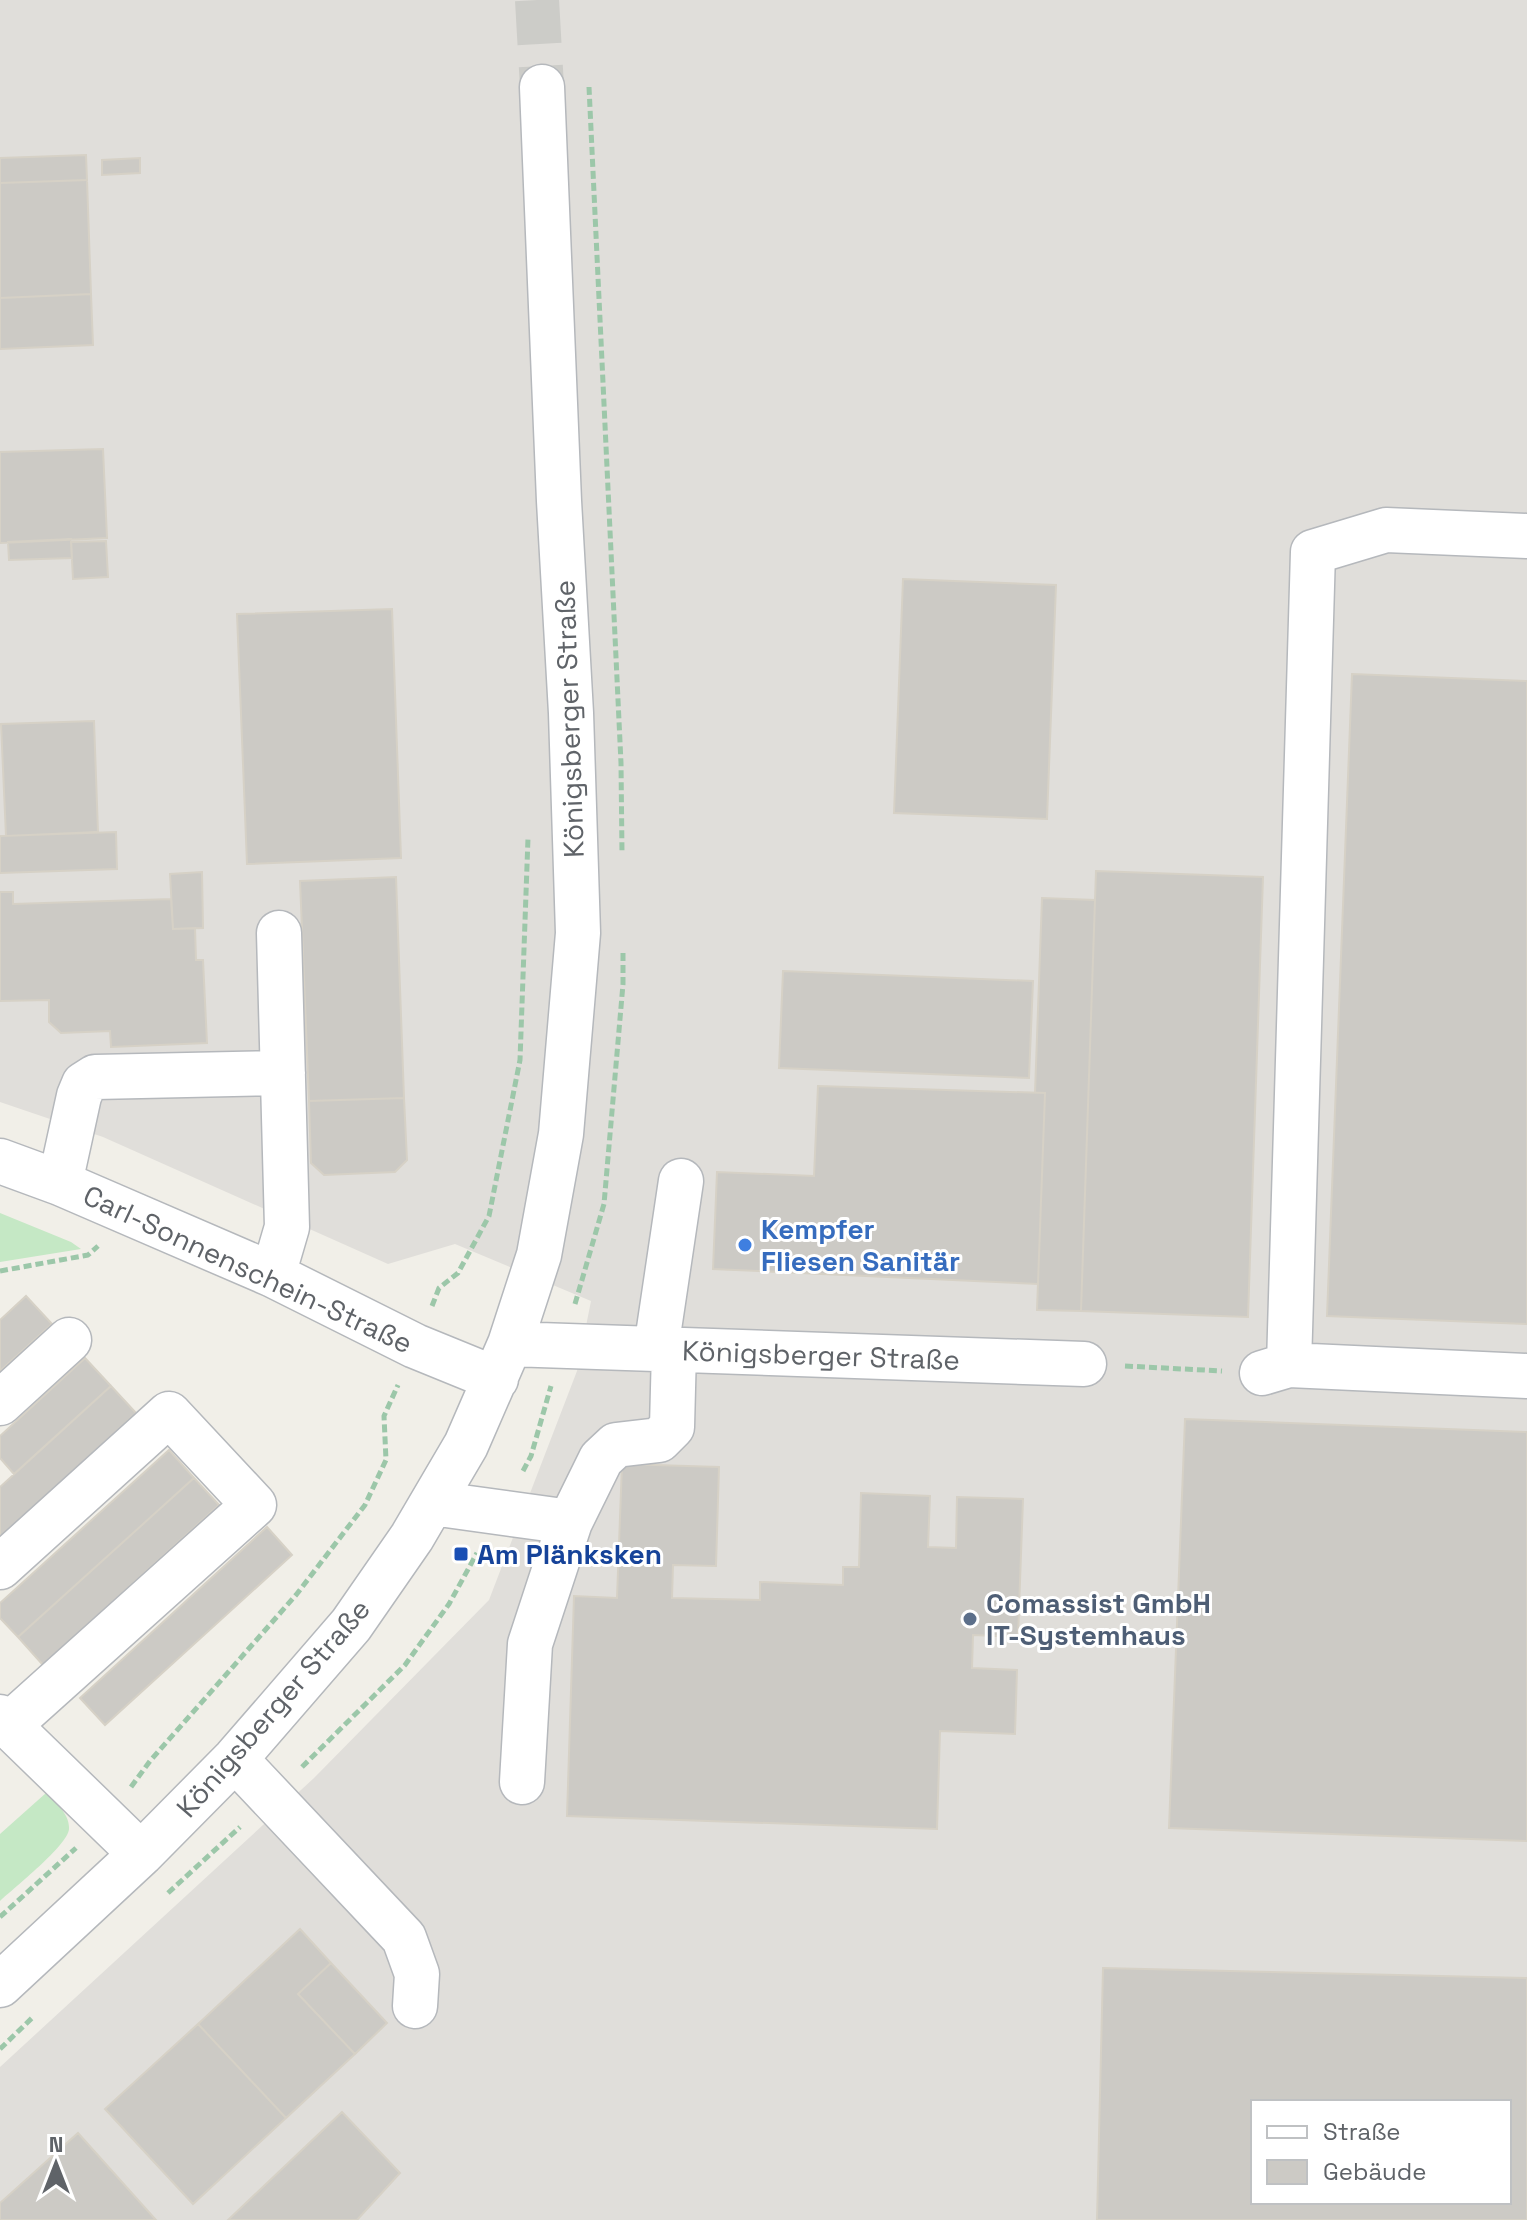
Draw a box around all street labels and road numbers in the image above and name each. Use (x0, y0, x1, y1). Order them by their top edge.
street label: Königsberger Straße (546, 580, 592, 858)
street label: Carl-Sonnenschein-Straße (78, 1177, 418, 1361)
street label: Königsberger Straße (682, 1332, 960, 1378)
street label: Königsberger Straße (168, 1591, 378, 1825)

